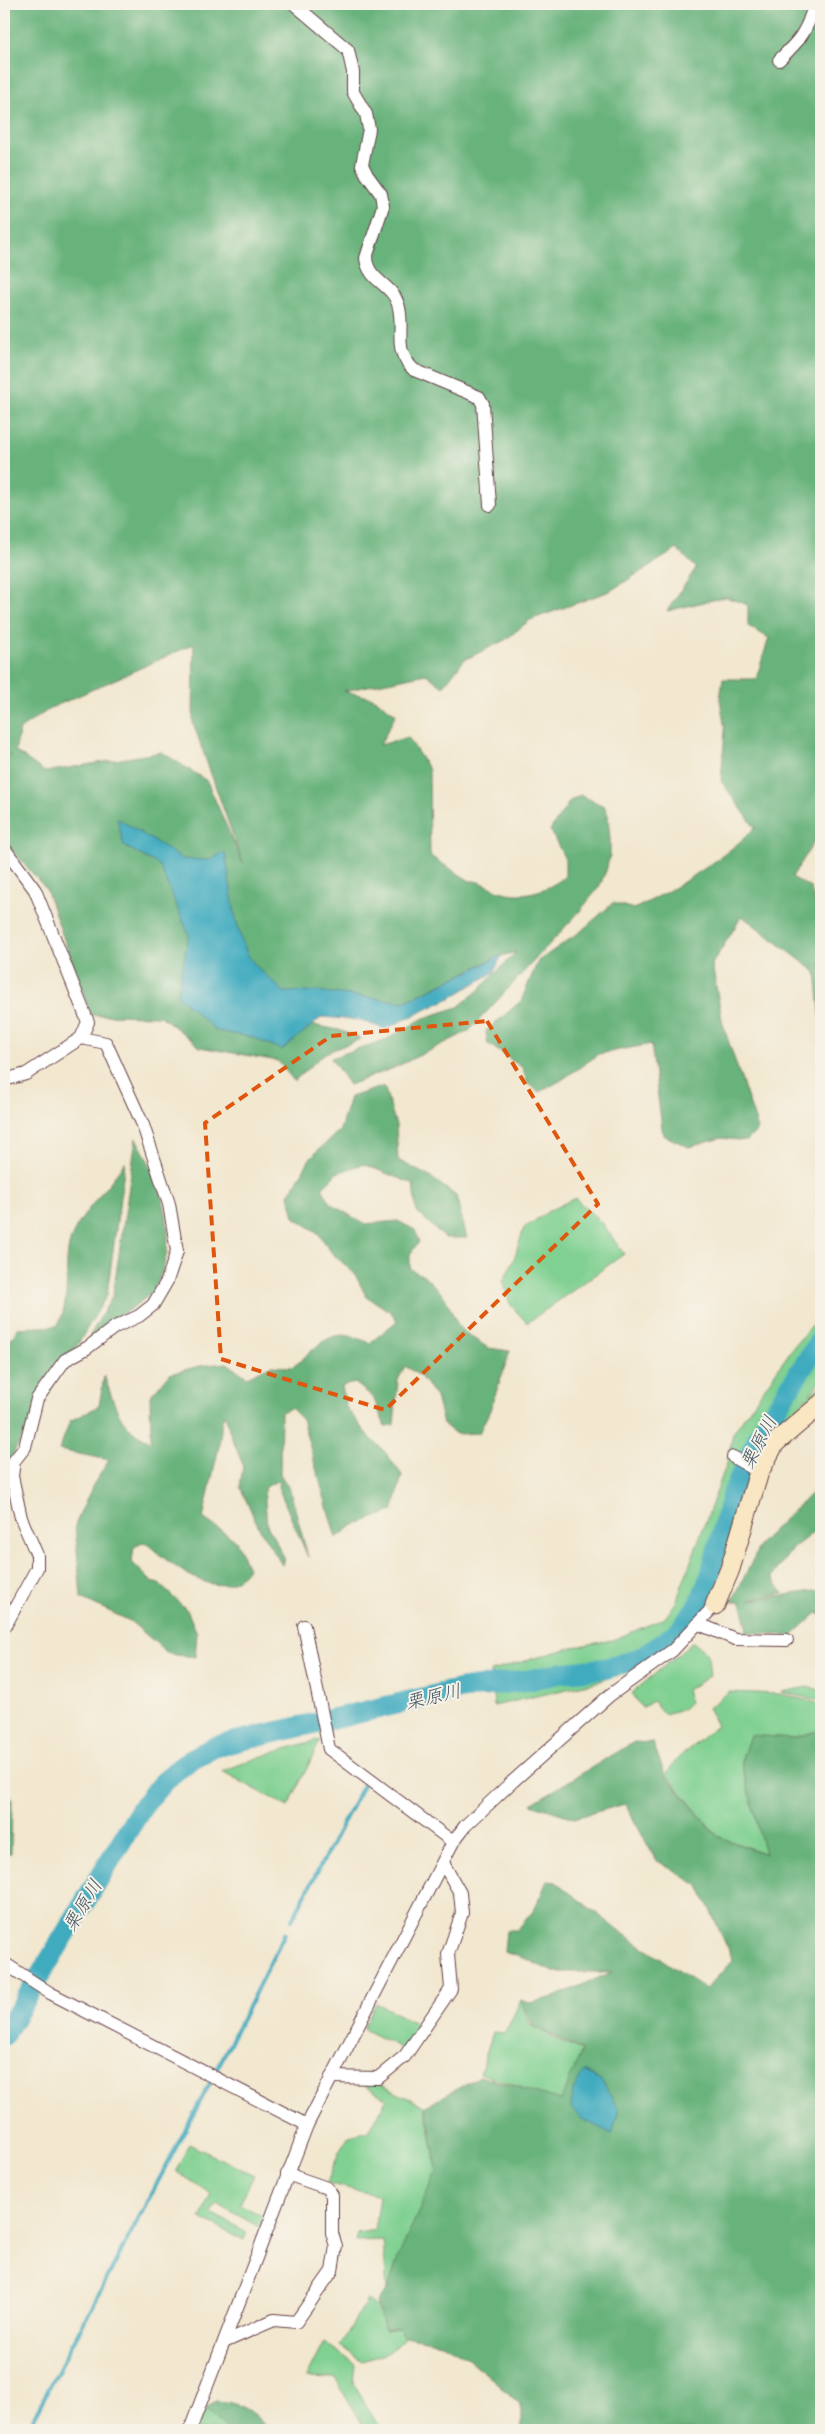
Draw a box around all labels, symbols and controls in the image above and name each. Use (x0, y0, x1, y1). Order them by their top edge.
water label: 栗原川 (734, 1411, 783, 1473)
water label: 栗原川 (403, 1678, 464, 1715)
water label: 栗原川 (57, 1874, 108, 1936)

